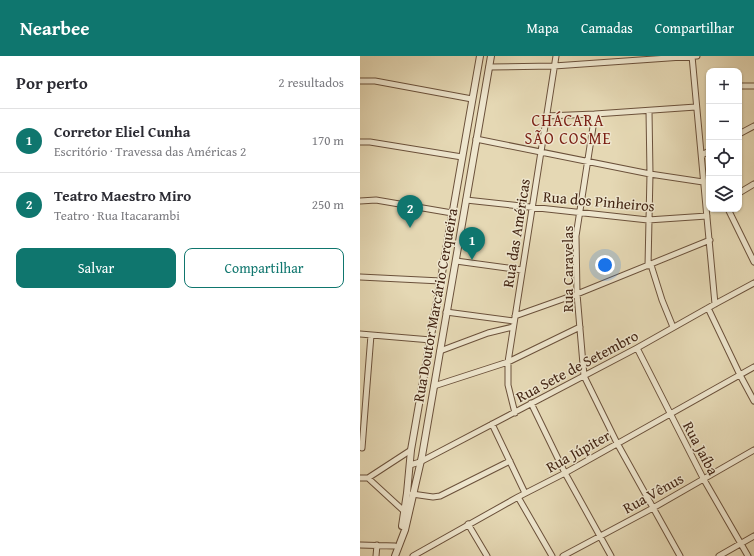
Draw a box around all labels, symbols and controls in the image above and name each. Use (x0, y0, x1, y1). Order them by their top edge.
text: Nearbee (20, 14, 90, 42)
text: Mapa (527, 18, 559, 38)
text: Camadas (581, 18, 633, 38)
text: Compartilhar (655, 18, 734, 38)
map controls (706, 68, 742, 212)
button: + (706, 68, 742, 104)
text: Por perto (16, 70, 88, 95)
text: 2 resultados (278, 73, 344, 92)
button: − (706, 104, 742, 140)
district label: CHÁCARA SÃO COSME (524, 108, 612, 150)
text: Corretor Eliel Cunha (54, 121, 190, 142)
text: 1 (26, 131, 32, 150)
text: 170 m (312, 131, 344, 150)
button: locate (706, 140, 742, 176)
text: Escritório · Travessa das Américas 2 (54, 142, 246, 161)
button: layers (706, 176, 742, 212)
street label: Rua das Américas (497, 177, 535, 289)
text: Teatro Maestro Miro (54, 185, 191, 206)
street label: Rua dos Pinheiros (542, 186, 656, 216)
text: 2 (26, 195, 32, 214)
text: 250 m (312, 195, 344, 214)
pin: 2 (397, 195, 423, 228)
text: Teatro · Rua Itacarambi (54, 206, 180, 225)
street label: Rua Doutor Marcário Cerqueira (408, 206, 462, 404)
street label: Rua Caravelas (557, 226, 578, 312)
pin: 1 (459, 227, 485, 260)
button: Salvar (16, 248, 176, 288)
button: Compartilhar (184, 248, 344, 288)
your location (595, 255, 615, 275)
street label: Rua Sete de Setembro (512, 325, 642, 407)
street label: Rua Jaíba (678, 417, 724, 479)
street label: Rua Júpiter (542, 425, 614, 477)
street label: Rua Vênus (619, 468, 687, 518)

